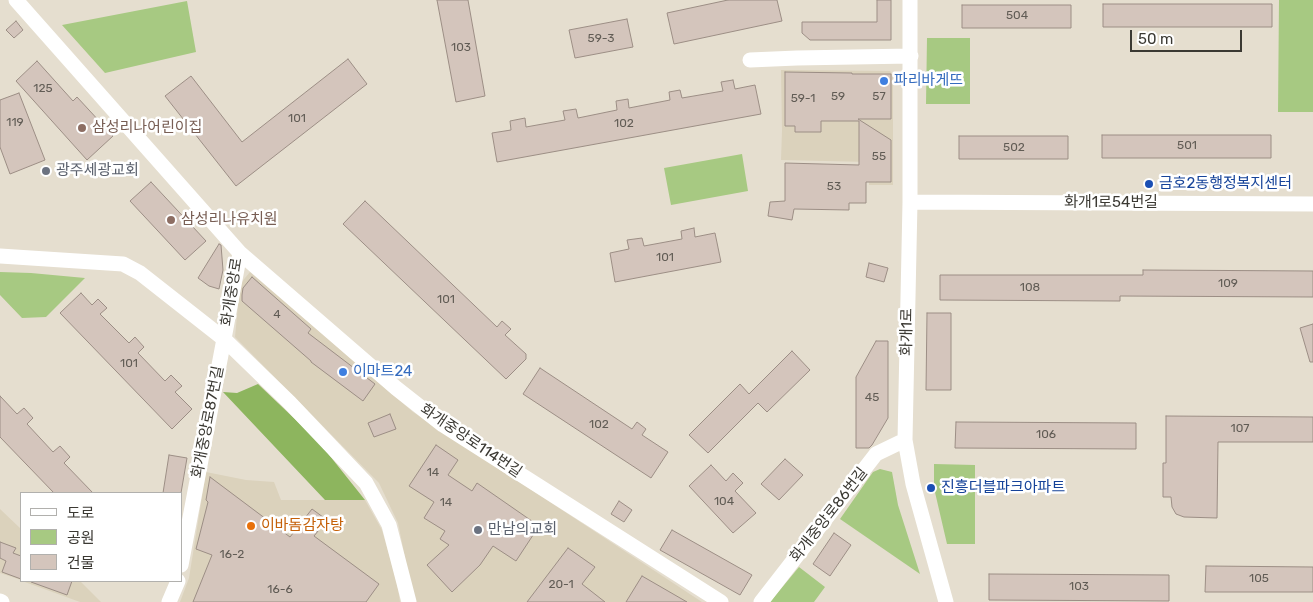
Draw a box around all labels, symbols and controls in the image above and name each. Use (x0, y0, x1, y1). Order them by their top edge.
house number: 504 (1006, 9, 1028, 23)
scale bar (1133, 20, 1246, 52)
text: 50 m (1138, 30, 1173, 48)
house number: 59-3 (588, 32, 614, 46)
house number: 103 (451, 41, 471, 55)
place label: 파리바게뜨 (894, 72, 963, 90)
marker: 파리바게뜨 (878, 75, 890, 87)
house number: 125 (33, 82, 53, 96)
house number: 59 (831, 90, 845, 104)
house number: 57 (872, 90, 886, 104)
house number: 59-1 (791, 92, 815, 106)
house number: 101 (288, 112, 306, 126)
house number: 119 (6, 116, 24, 130)
house number: 102 (614, 117, 634, 131)
place label: 삼성리나어린이집 (92, 119, 202, 137)
marker: 삼성리나어린이집 (76, 122, 88, 134)
house number: 501 (1177, 139, 1197, 153)
house number: 502 (1003, 141, 1025, 155)
house number: 55 (872, 150, 886, 164)
place label: 광주세광교회 (56, 162, 139, 180)
marker: 광주세광교회 (40, 165, 52, 177)
place label: 금호2동행정복지센터 (1159, 175, 1292, 193)
marker: 금호2동행정복지센터 (1143, 178, 1155, 190)
house number: 53 (827, 180, 841, 194)
street label: 화개1로54번길 (1064, 194, 1158, 212)
place label: 삼성리나유치원 (181, 211, 278, 229)
marker: 삼성리나유치원 (165, 214, 177, 226)
house number: 101 (656, 251, 674, 265)
street label: 화개중앙로 (218, 257, 246, 327)
house number: 109 (1218, 277, 1238, 291)
house number: 108 (1020, 281, 1040, 295)
house number: 101 (437, 293, 455, 307)
house number: 4 (273, 308, 281, 322)
street label: 화개1로 (898, 308, 916, 356)
house number: 101 (120, 357, 138, 371)
place label: 이마트24 (353, 363, 412, 381)
street label: 화개중앙로87번길 (188, 364, 228, 480)
marker: 이마트24 (337, 366, 349, 378)
house number: 45 (865, 391, 879, 405)
street label: 화개중앙로114번길 (417, 400, 525, 482)
house number: 102 (589, 418, 609, 432)
house number: 107 (1231, 422, 1249, 436)
house number: 106 (1036, 428, 1056, 442)
street label: 화개중앙로86번길 (786, 464, 872, 566)
house number: 14 (427, 466, 439, 480)
place label: 진흥더블파크아파트 (941, 479, 1065, 497)
marker: 진흥더블파크아파트 (925, 482, 937, 494)
legend (20, 492, 182, 582)
house number: 104 (714, 495, 734, 509)
house number: 14 (440, 496, 452, 510)
text: 도로 (67, 504, 95, 522)
place label: 이바돔감자탕 (261, 517, 344, 535)
marker: 이바돔감자탕 (245, 520, 257, 532)
place label: 만남의교회 (488, 521, 557, 539)
marker: 만남의교회 (472, 524, 484, 536)
text: 공원 (67, 529, 95, 547)
house number: 16-2 (220, 548, 244, 562)
text: 건물 (67, 554, 95, 572)
house number: 105 (1249, 572, 1269, 586)
house number: 20-1 (548, 578, 574, 592)
house number: 103 (1069, 580, 1089, 594)
house number: 16-6 (267, 583, 293, 597)

